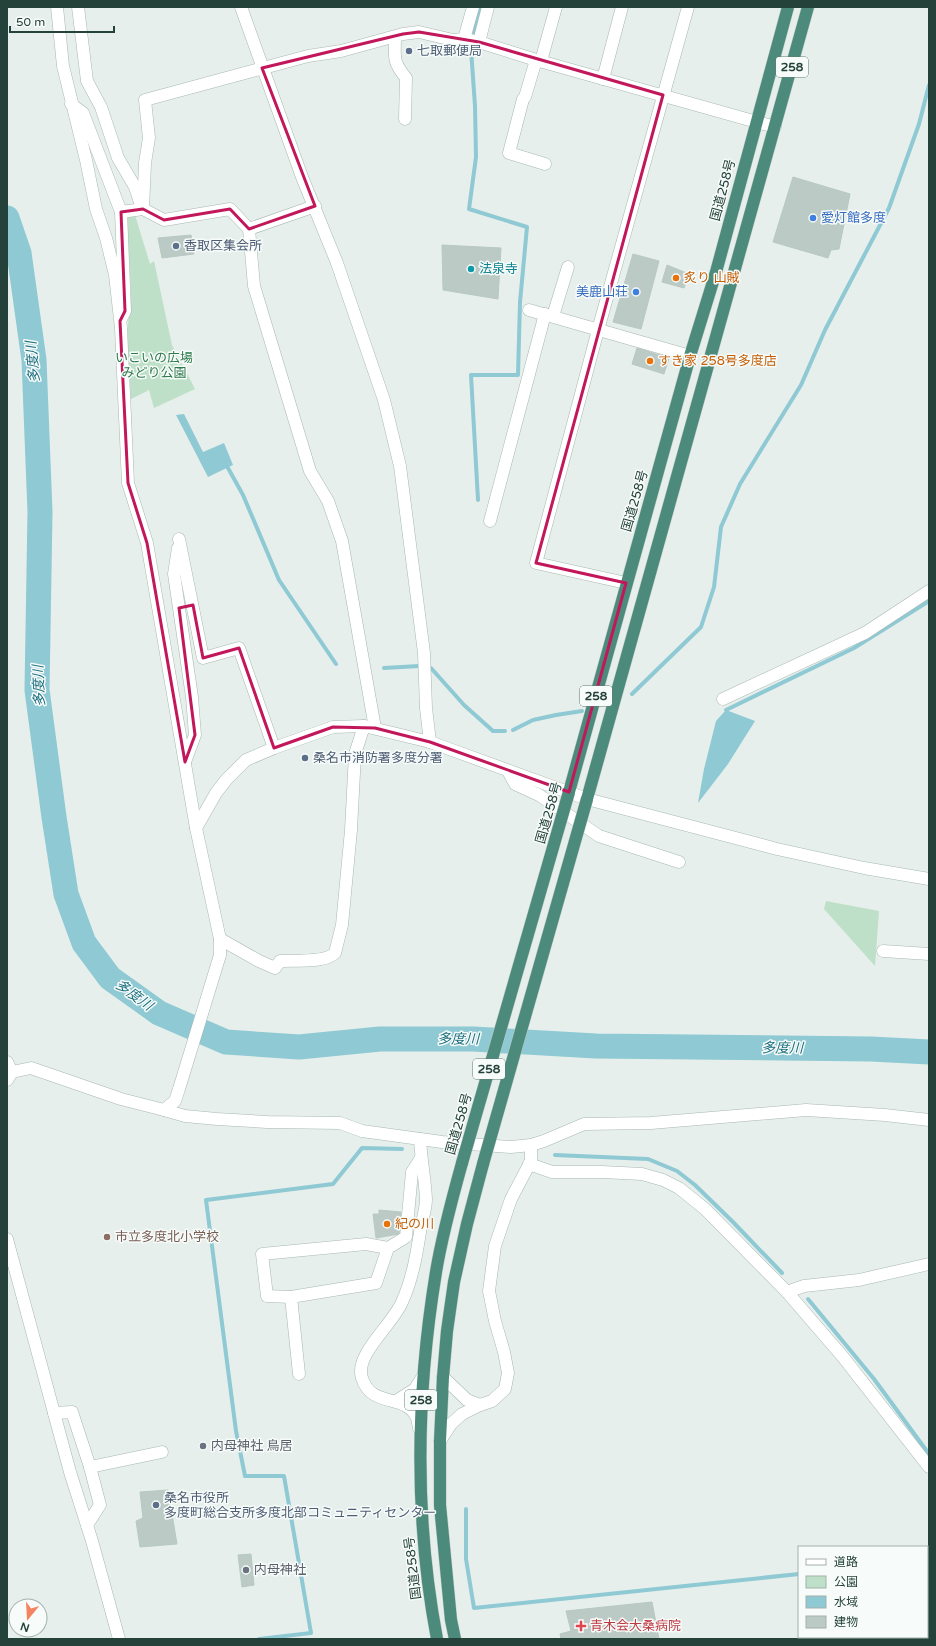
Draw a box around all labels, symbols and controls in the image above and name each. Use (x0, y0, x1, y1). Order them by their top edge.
scale bar (10, 8, 114, 34)
text: 50 m (16, 15, 45, 29)
place label: 七取郵便局 (417, 43, 482, 59)
marker: 七取郵便局 (404, 46, 414, 56)
road number: 258 (776, 57, 808, 77)
street label: 国道258号 (707, 157, 739, 223)
place label: 愛灯館多度 (821, 210, 886, 226)
marker: 愛灯館多度 (808, 213, 818, 223)
place label: 香取区集会所 (184, 238, 262, 254)
marker: 香取区集会所 (171, 241, 181, 251)
place label: 法泉寺 (479, 261, 518, 277)
marker: 法泉寺 (466, 264, 476, 274)
place label: 炙り 山賊 (684, 270, 739, 286)
marker: 炙り 山賊 (671, 273, 681, 283)
place label: 美鹿山荘 (576, 284, 628, 300)
marker: 美鹿山荘 (631, 287, 641, 297)
water label: 多度川 (23, 338, 43, 384)
park label: いこいの広場 みどり公園 (115, 350, 193, 381)
place label: すき家 258号多度店 (658, 353, 777, 369)
marker: すき家 258号多度店 (645, 356, 655, 366)
street label: 国道258号 (619, 468, 651, 534)
water label: 多度川 (29, 663, 49, 707)
road number: 258 (580, 686, 612, 706)
place label: 桑名市消防署多度分署 (313, 750, 443, 766)
marker: 桑名市消防署多度分署 (300, 753, 310, 763)
street label: 国道258号 (533, 780, 565, 846)
water label: 多度川 (112, 976, 158, 1015)
water label: 多度川 (437, 1030, 481, 1048)
water label: 多度川 (761, 1039, 805, 1057)
road number: 258 (473, 1059, 505, 1079)
street label: 国道258号 (443, 1091, 475, 1157)
place label: 紀の川 (395, 1216, 434, 1232)
marker: 紀の川 (382, 1219, 392, 1229)
place label: 市立多度北小学校 (115, 1229, 219, 1245)
marker: 市立多度北小学校 (102, 1232, 112, 1242)
road number: 258 (405, 1390, 437, 1410)
place label: 内母神社 鳥居 (211, 1438, 292, 1454)
marker: 内母神社 鳥居 (198, 1441, 208, 1451)
place label: 桑名市役所 多度町総合支所多度北部コミュニティセンター (164, 1490, 436, 1521)
marker: 桑名市役所 多度町総合支所多度北部コミュニティセンター (151, 1500, 161, 1510)
street label: 国道258号 (401, 1536, 425, 1600)
legend (798, 1546, 928, 1638)
text: 道路 (834, 1555, 858, 1569)
place label: 内母神社 (254, 1562, 306, 1578)
marker: 内母神社 (241, 1565, 251, 1575)
text: 公園 (834, 1575, 858, 1589)
text: 水域 (834, 1595, 858, 1609)
north arrow (8, 1598, 48, 1638)
text: 建物 (834, 1615, 858, 1629)
place label: 青木会大桑病院 (590, 1618, 681, 1634)
text: N (19, 1619, 31, 1635)
marker: 青木会大桑病院 (575, 1620, 587, 1632)

